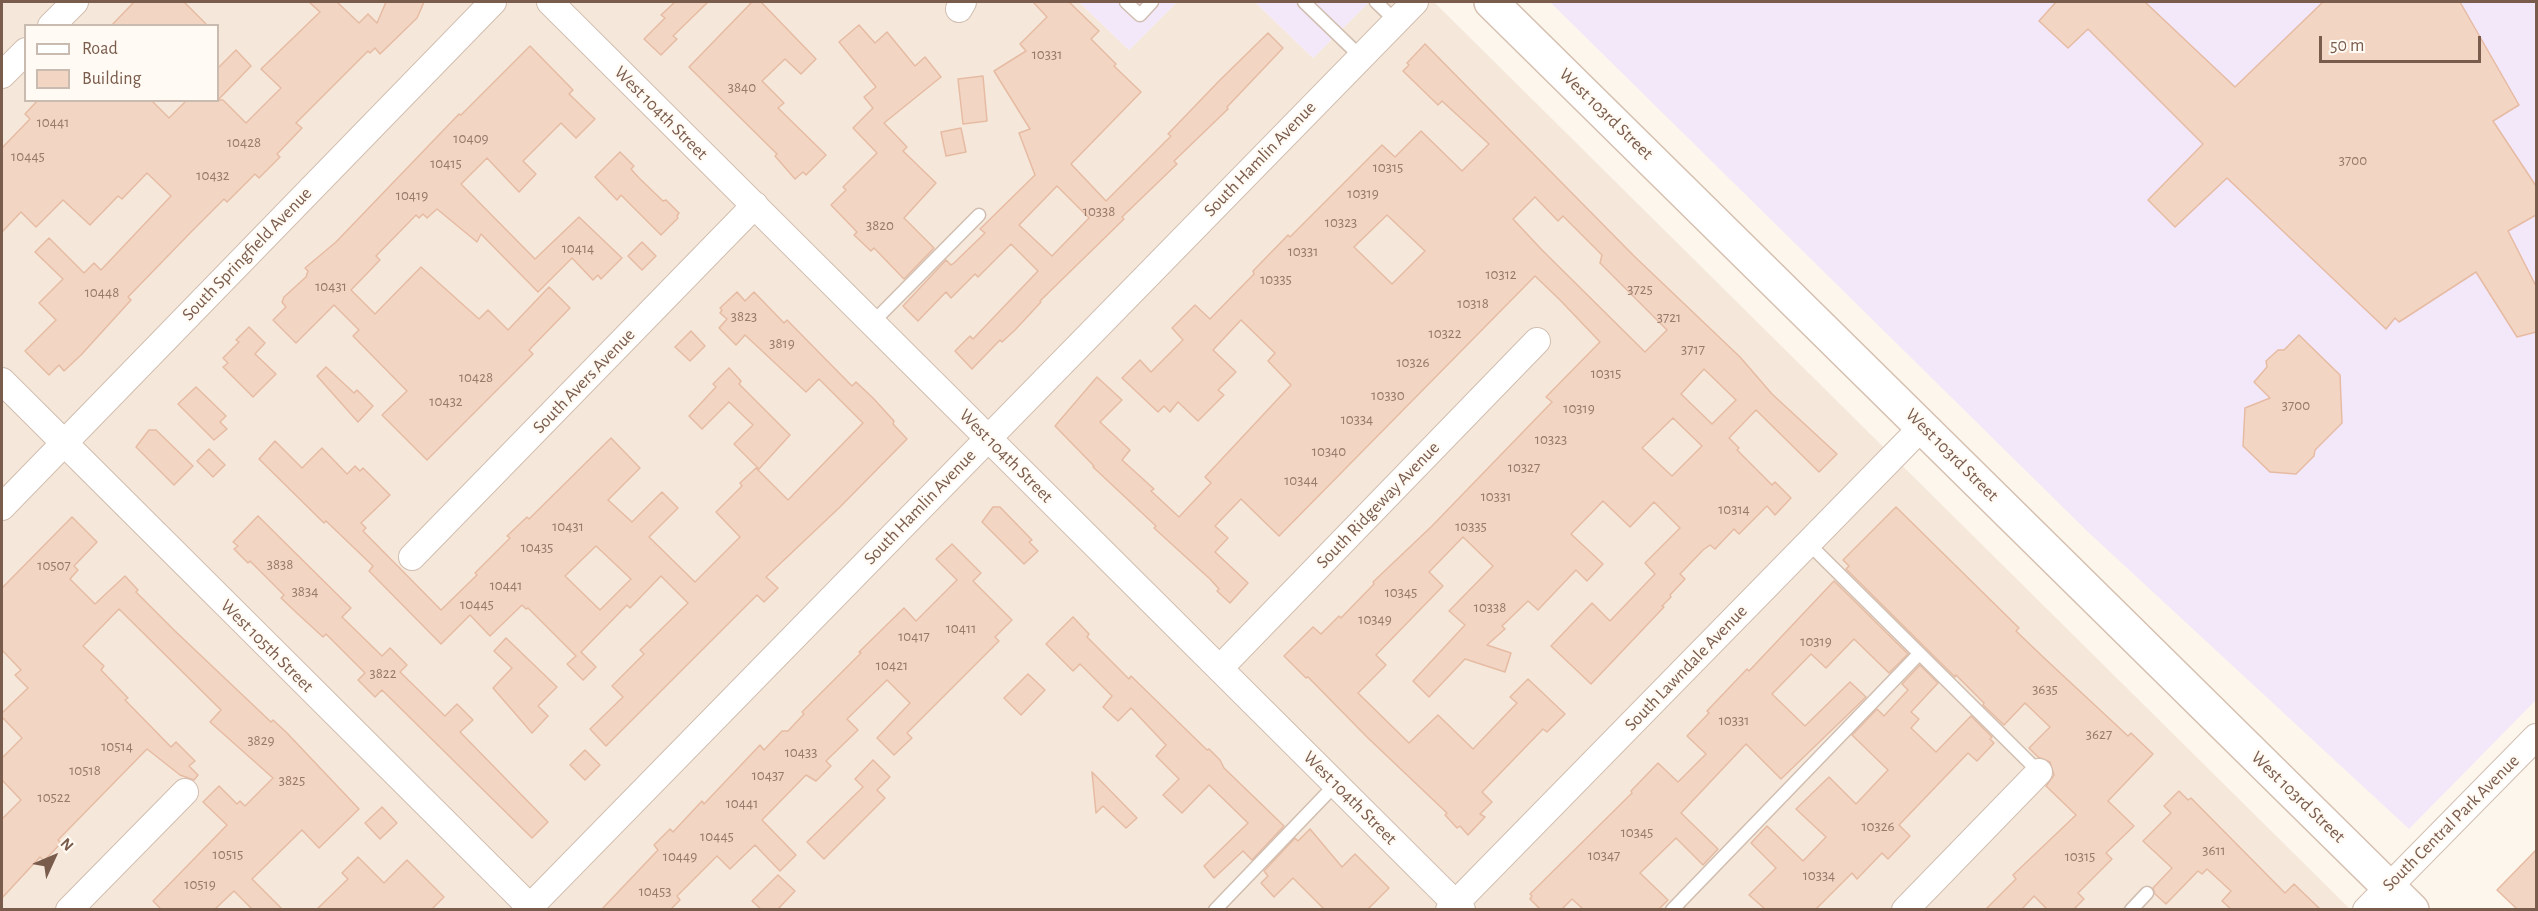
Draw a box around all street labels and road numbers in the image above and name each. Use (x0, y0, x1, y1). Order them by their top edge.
street label: West 104th Street (610, 62, 712, 164)
street label: West 103rd Street (1554, 64, 1658, 164)
street label: South Hamlin Avenue (1199, 97, 1321, 221)
street label: South Springfield Avenue (178, 183, 316, 325)
street label: South Avers Avenue (528, 324, 640, 438)
street label: West 103rd Street (1901, 404, 2003, 506)
street label: West 104th Street (955, 405, 1057, 507)
street label: South Ridgeway Avenue (1312, 437, 1444, 573)
street label: South Hamlin Avenue (859, 445, 981, 569)
street label: West 105th Street (216, 595, 318, 697)
street label: South Lawndale Avenue (1620, 600, 1752, 736)
street label: West 104th Street (1299, 747, 1401, 849)
street label: West 103rd Street (2246, 747, 2350, 847)
street label: South Central Park Avenue (2378, 750, 2524, 896)

